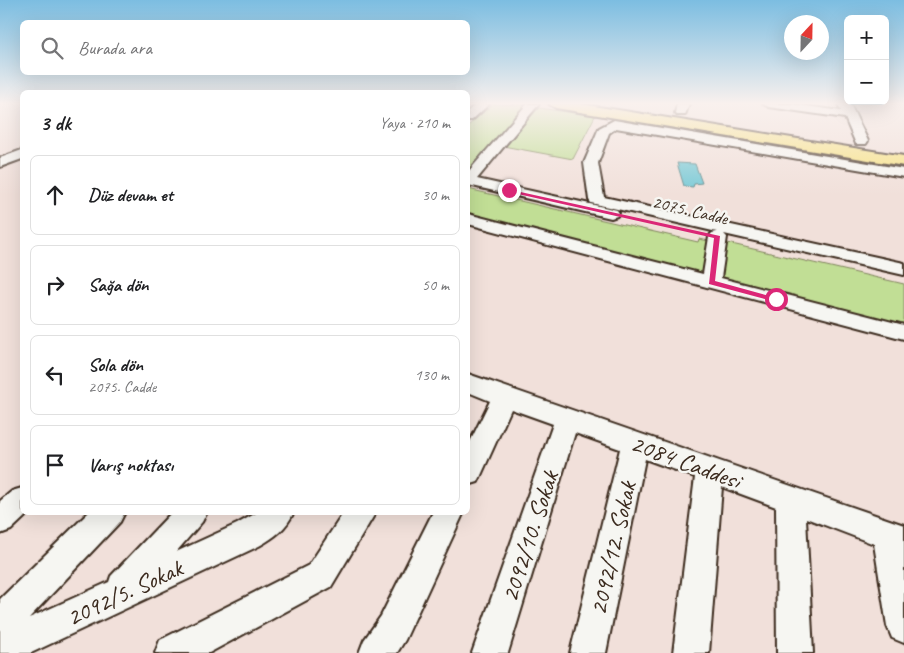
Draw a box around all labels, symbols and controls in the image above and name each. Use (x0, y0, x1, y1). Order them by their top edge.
north arrow (784, 15, 829, 60)
map controls (844, 15, 889, 105)
button: + (844, 15, 889, 60)
search box (20, 20, 470, 75)
icon: search (38, 34, 66, 62)
text: Burada ara (78, 36, 152, 60)
button: − (844, 60, 889, 105)
text: 3 dk (40, 110, 71, 136)
text: Yaya · 210 m (379, 113, 450, 133)
route end (498, 179, 521, 202)
icon: ahead (41, 181, 69, 209)
text: Düz devam et (88, 183, 173, 207)
text: 30 m (422, 185, 449, 205)
street label: 2075. Cadde (650, 191, 731, 230)
icon: right (41, 271, 69, 299)
text: Sağa dön (88, 273, 149, 297)
text: 50 m (422, 275, 449, 295)
route start (765, 288, 788, 311)
text: Sola dön (88, 353, 143, 377)
icon: left (41, 361, 69, 389)
text: 130 m (415, 365, 449, 385)
text: 2075. Cadde (88, 377, 156, 397)
street label: 2084 Caddesi (626, 427, 748, 498)
icon: arrive (41, 451, 69, 479)
text: Varış noktası (88, 453, 173, 477)
street label: 2092/10. Sokak (494, 465, 567, 606)
street label: 2092/12. Sokak (582, 477, 644, 618)
street label: 2092/5. Sokak (61, 551, 189, 634)

